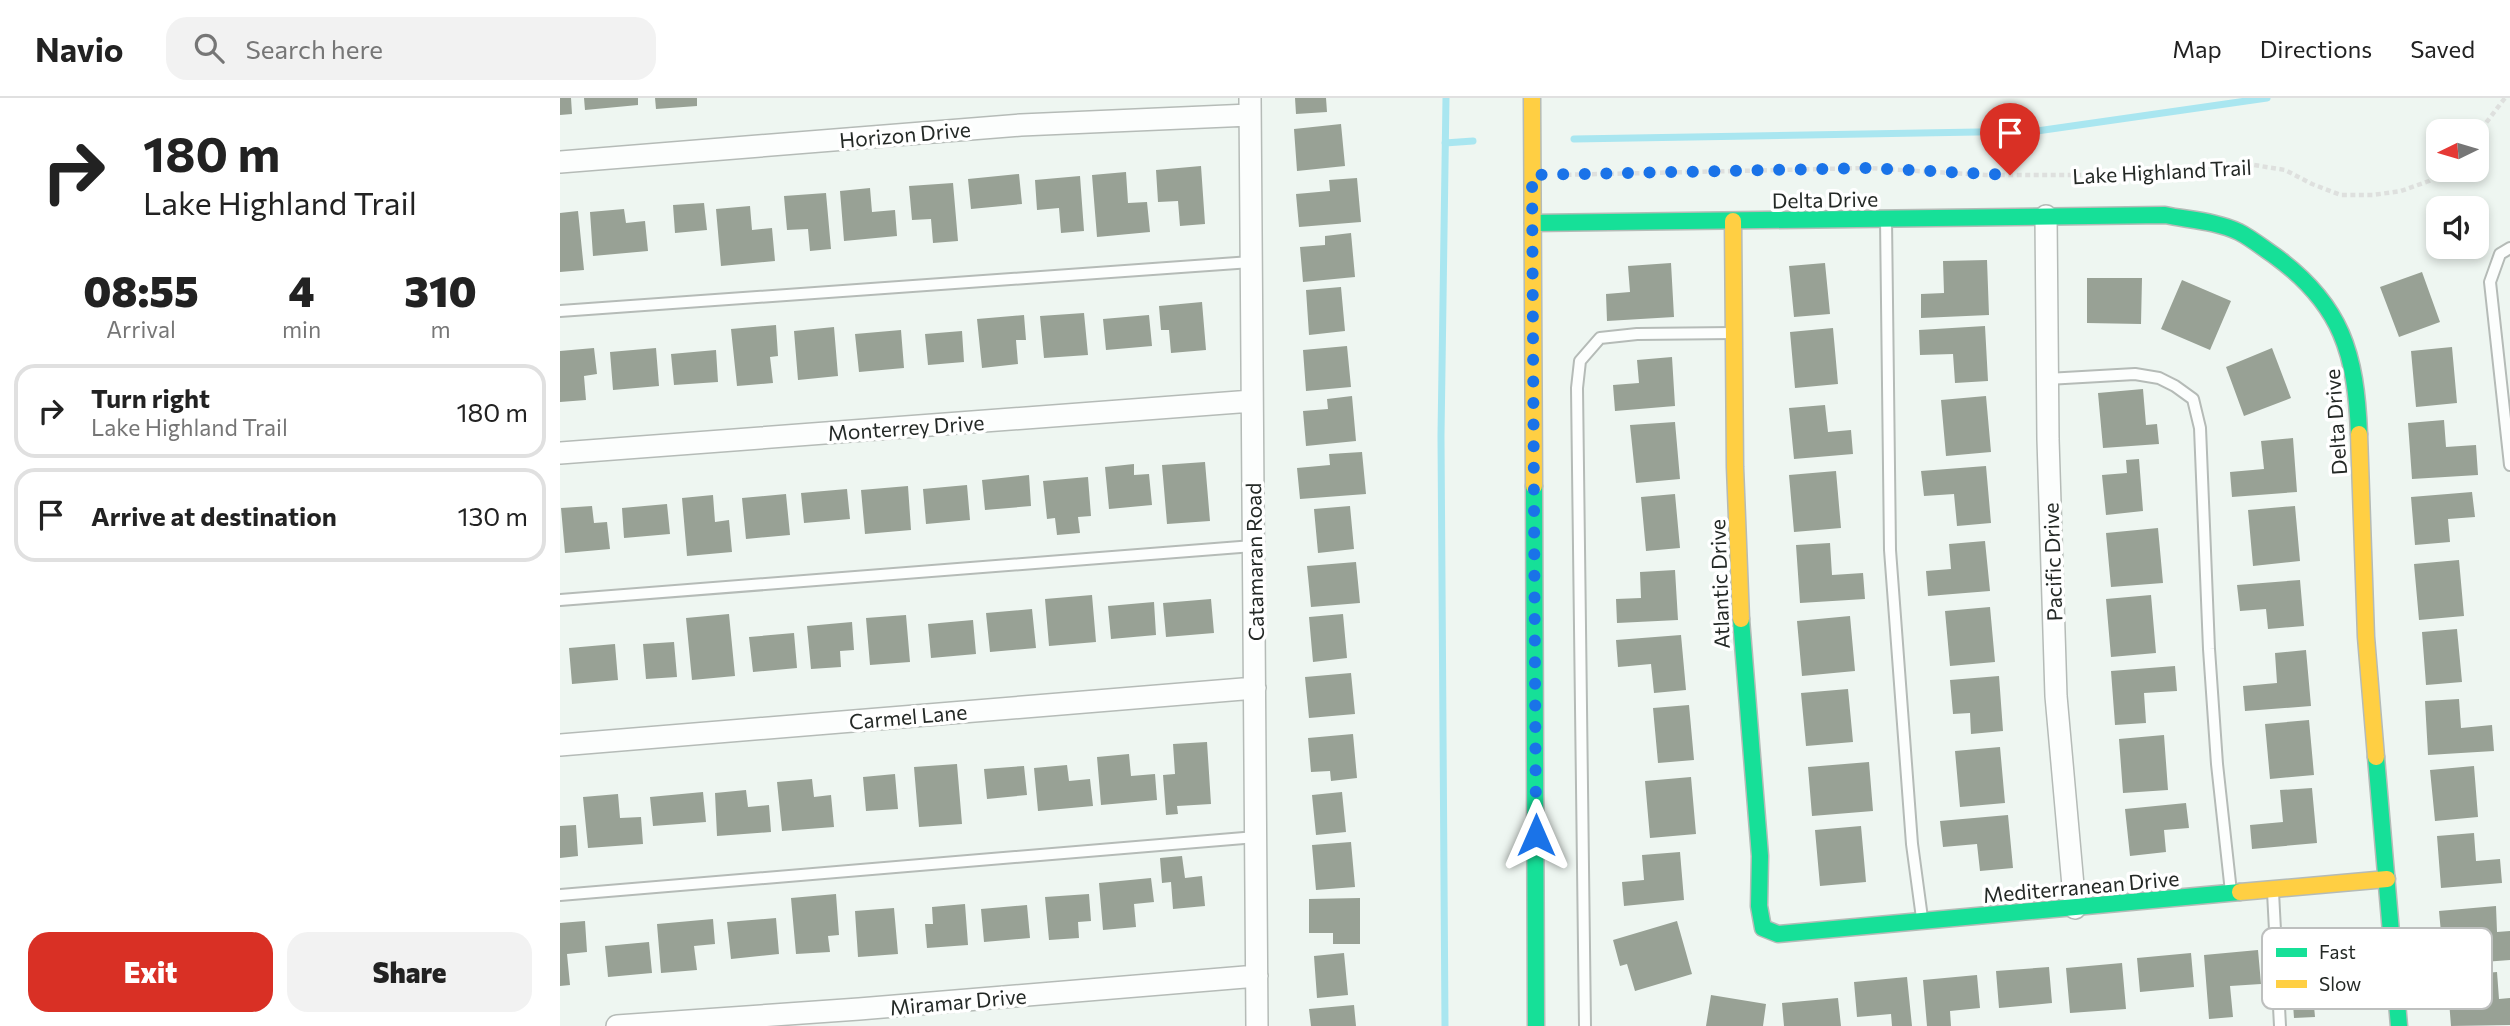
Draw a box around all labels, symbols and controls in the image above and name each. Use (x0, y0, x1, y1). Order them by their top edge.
search box (166, 17, 656, 80)
text: Navio (35, 28, 124, 69)
icon: search (190, 29, 228, 67)
text: Search here (246, 33, 383, 64)
text: Map (2172, 34, 2222, 63)
text: Directions (2260, 34, 2372, 63)
text: Saved (2410, 34, 2475, 63)
pin (1980, 103, 2040, 175)
icon: arrive (1991, 114, 2029, 152)
street label: Horizon Drive (838, 116, 972, 152)
north arrow (2426, 119, 2488, 182)
map controls (2426, 119, 2489, 259)
text: 180 m (143, 122, 280, 182)
icon: right (28, 126, 119, 217)
street label: Lake Highland Trail (2072, 154, 2252, 188)
text: Lake Highland Trail (143, 182, 417, 222)
street label: Delta Drive (1772, 186, 1878, 212)
button: sound (2426, 196, 2489, 259)
text: 08:55 (83, 264, 199, 316)
text: 4 (288, 264, 315, 316)
text: 310 (404, 264, 477, 316)
text: Arrival (106, 315, 176, 343)
text: min (282, 315, 321, 343)
text: m (430, 315, 451, 343)
street label: Delta Drive (2319, 368, 2351, 476)
text: Turn right (91, 382, 210, 413)
icon: right (32, 392, 70, 430)
text: 180 m (456, 396, 528, 427)
street label: Monterrey Drive (827, 409, 985, 445)
text: Lake Highland Trail (91, 413, 288, 441)
street label: Catamaran Road (1240, 483, 1268, 641)
icon: arrive (32, 496, 70, 534)
text: Arrive at destination (91, 500, 337, 531)
text: 130 m (457, 500, 528, 531)
street label: Pacific Drive (2037, 502, 2067, 622)
street label: Atlantic Drive (1704, 519, 1734, 649)
street label: Carmel Lane (848, 698, 968, 734)
position arrow (1499, 798, 1573, 872)
street label: Mediterranean Drive (1982, 865, 2180, 907)
legend (2262, 928, 2492, 1009)
button: Exit (28, 932, 273, 1012)
button: Share (287, 932, 532, 1012)
text: Fast (2319, 940, 2356, 963)
text: Slow (2319, 972, 2361, 995)
street label: Miramar Drive (889, 983, 1027, 1019)

